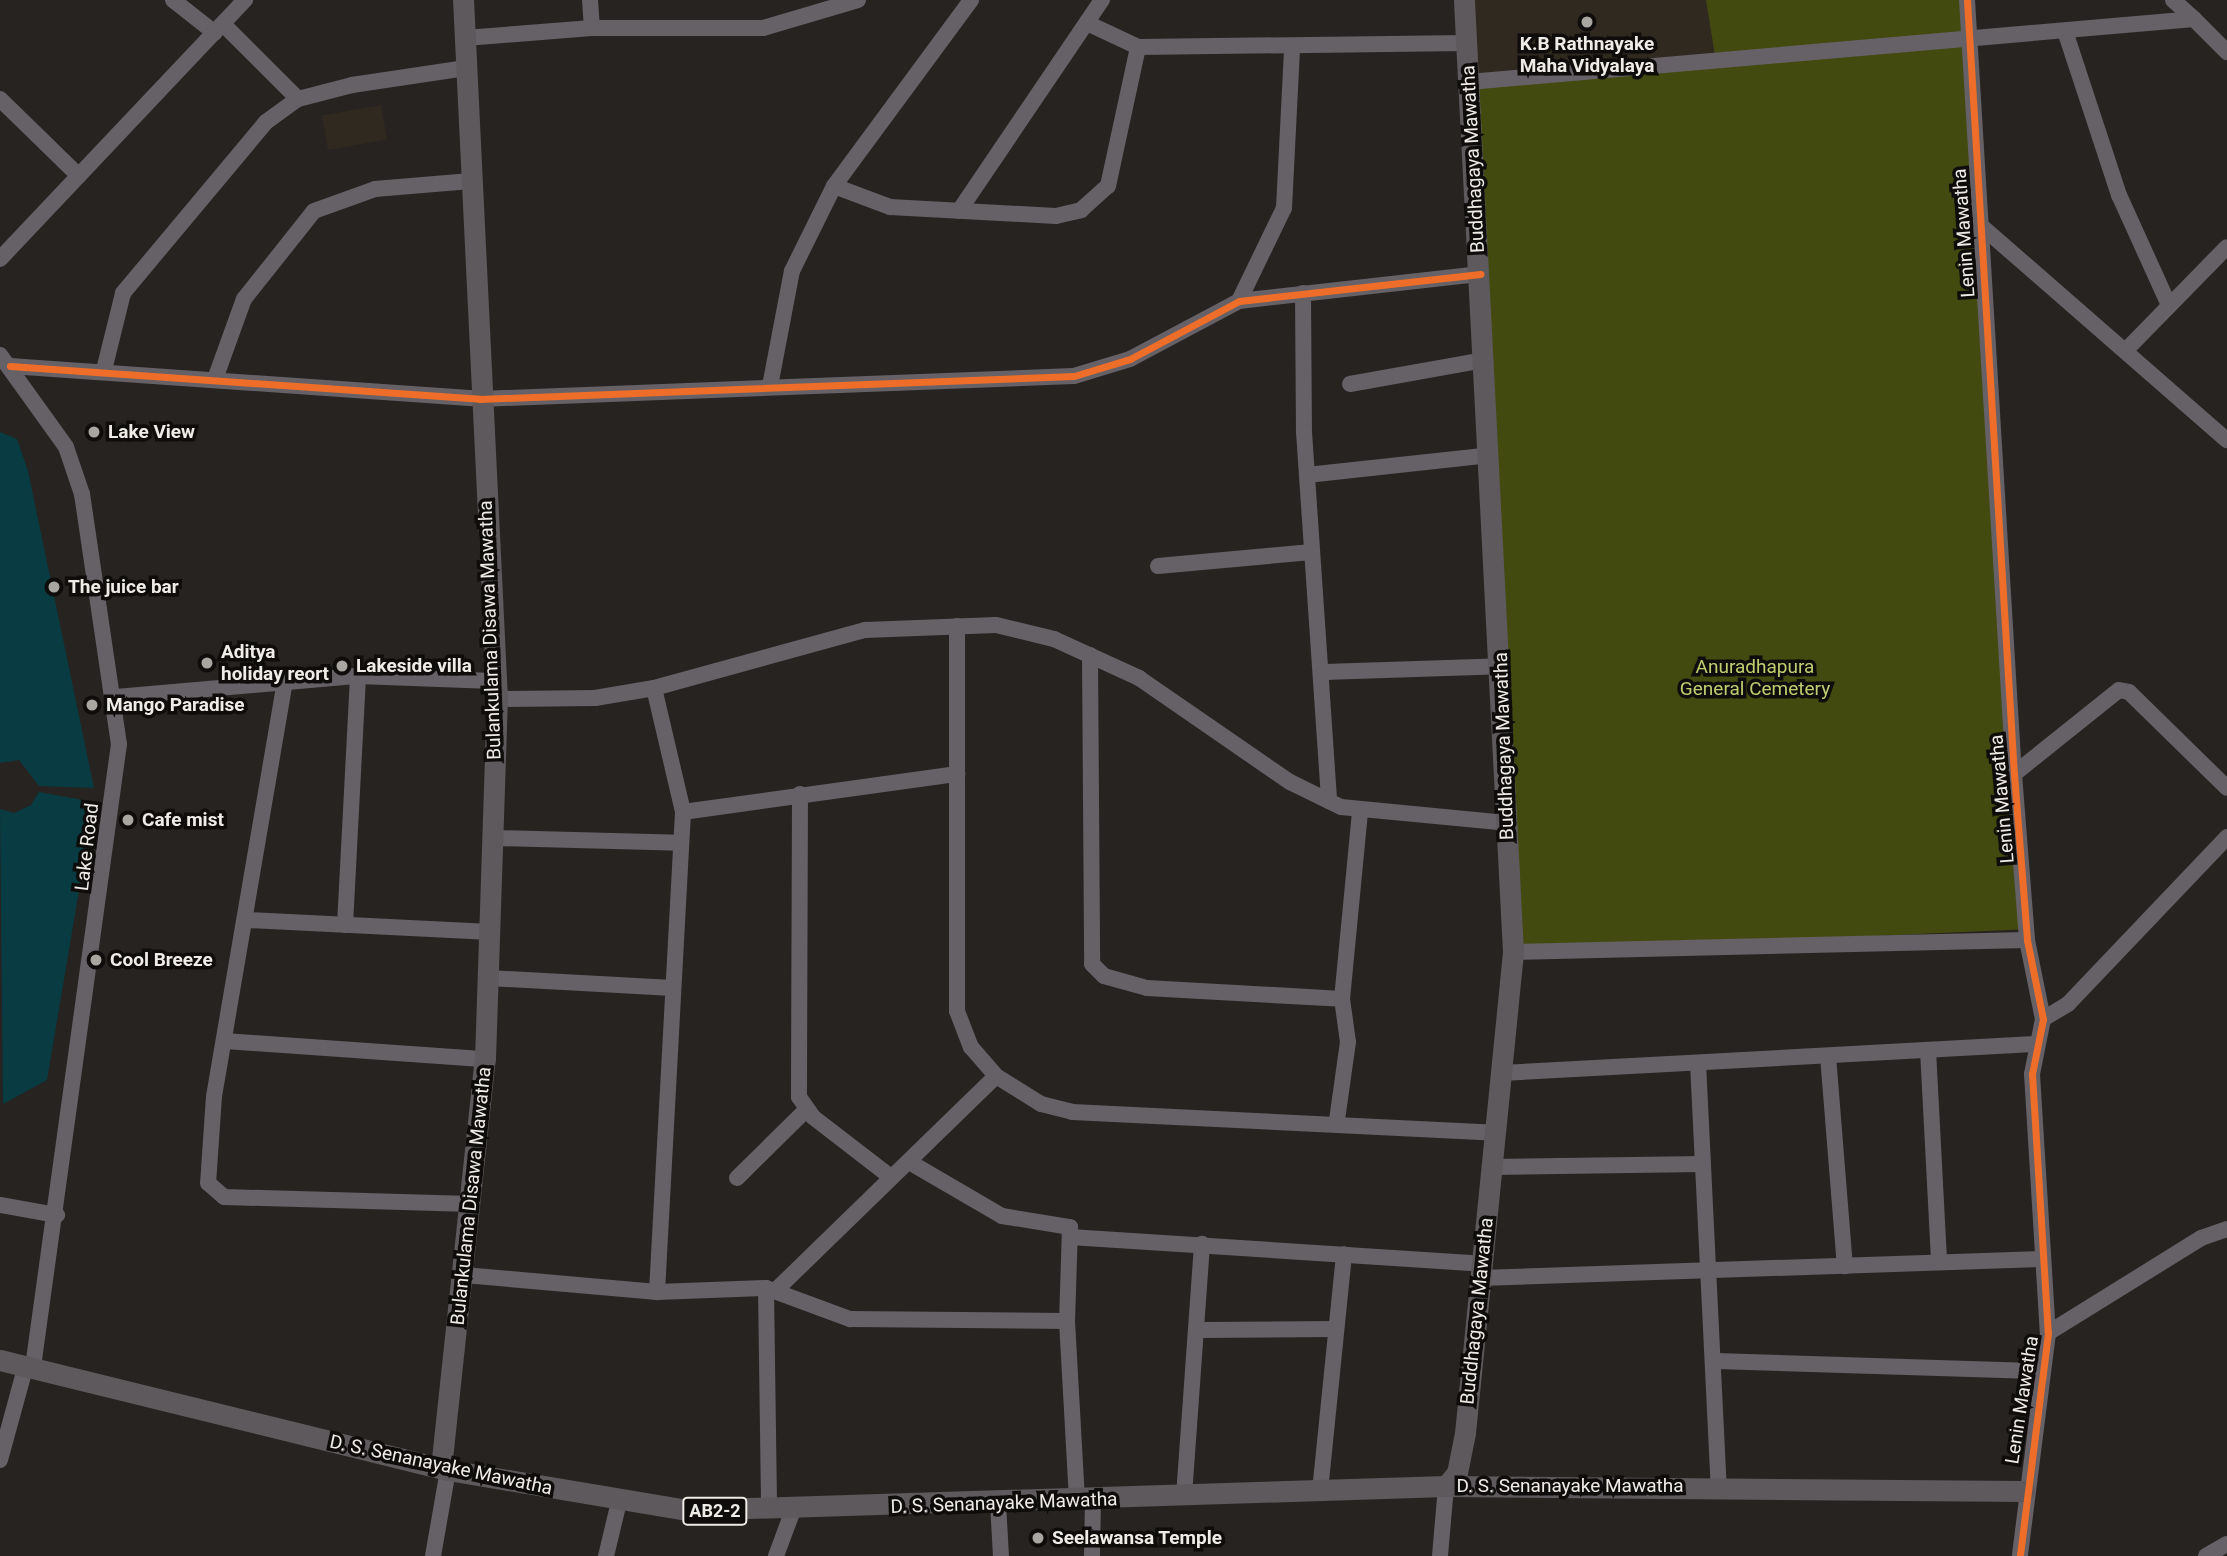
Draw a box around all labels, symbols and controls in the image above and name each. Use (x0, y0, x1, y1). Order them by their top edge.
marker: K.B Rathnayake Maha Vidyalaya (1579, 14, 1595, 30)
place label: K.B Rathnayake Maha Vidyalaya (1520, 33, 1654, 77)
street label: Buddhagaya Mawatha (1457, 65, 1489, 253)
street label: Lenin Mawatha (1948, 168, 1980, 298)
place label: Lake View (108, 421, 195, 443)
marker: Lake View (86, 424, 102, 440)
street label: Bulankulama Disawa Mawatha (474, 500, 506, 760)
place label: The juice bar (68, 576, 179, 598)
marker: The juice bar (46, 579, 62, 595)
place label: Aditya holiday reort (221, 641, 329, 685)
street label: Buddhagaya Mawatha (1489, 652, 1519, 840)
marker: Aditya holiday reort (199, 655, 215, 671)
place label: Lakeside villa (356, 655, 472, 677)
park label: Anuradhapura General Cemetery (1680, 656, 1830, 700)
marker: Lakeside villa (334, 658, 350, 674)
place label: Mango Paradise (106, 694, 245, 716)
marker: Mango Paradise (84, 697, 100, 713)
street label: Lenin Mawatha (1985, 734, 2019, 864)
street label: Lake Road (70, 802, 104, 892)
place label: Cafe mist (142, 809, 224, 831)
marker: Cafe mist (120, 812, 136, 828)
place label: Cool Breeze (110, 949, 213, 971)
marker: Cool Breeze (88, 952, 104, 968)
street label: Bulankulama Disawa Mawatha (446, 1066, 496, 1326)
street label: Buddhagaya Mawatha (1456, 1216, 1498, 1406)
street label: Lenin Mawatha (2001, 1334, 2043, 1466)
street label: D. S. Senanayake Mawatha (328, 1430, 554, 1500)
street label: D. S. Senanayake Mawatha (1456, 1475, 1684, 1497)
street label: D. S. Senanayake Mawatha (890, 1488, 1118, 1518)
road number: AB2-2 (682, 1496, 748, 1526)
place label: Seelawansa Temple (1052, 1527, 1222, 1549)
marker: Seelawansa Temple (1030, 1530, 1046, 1546)

